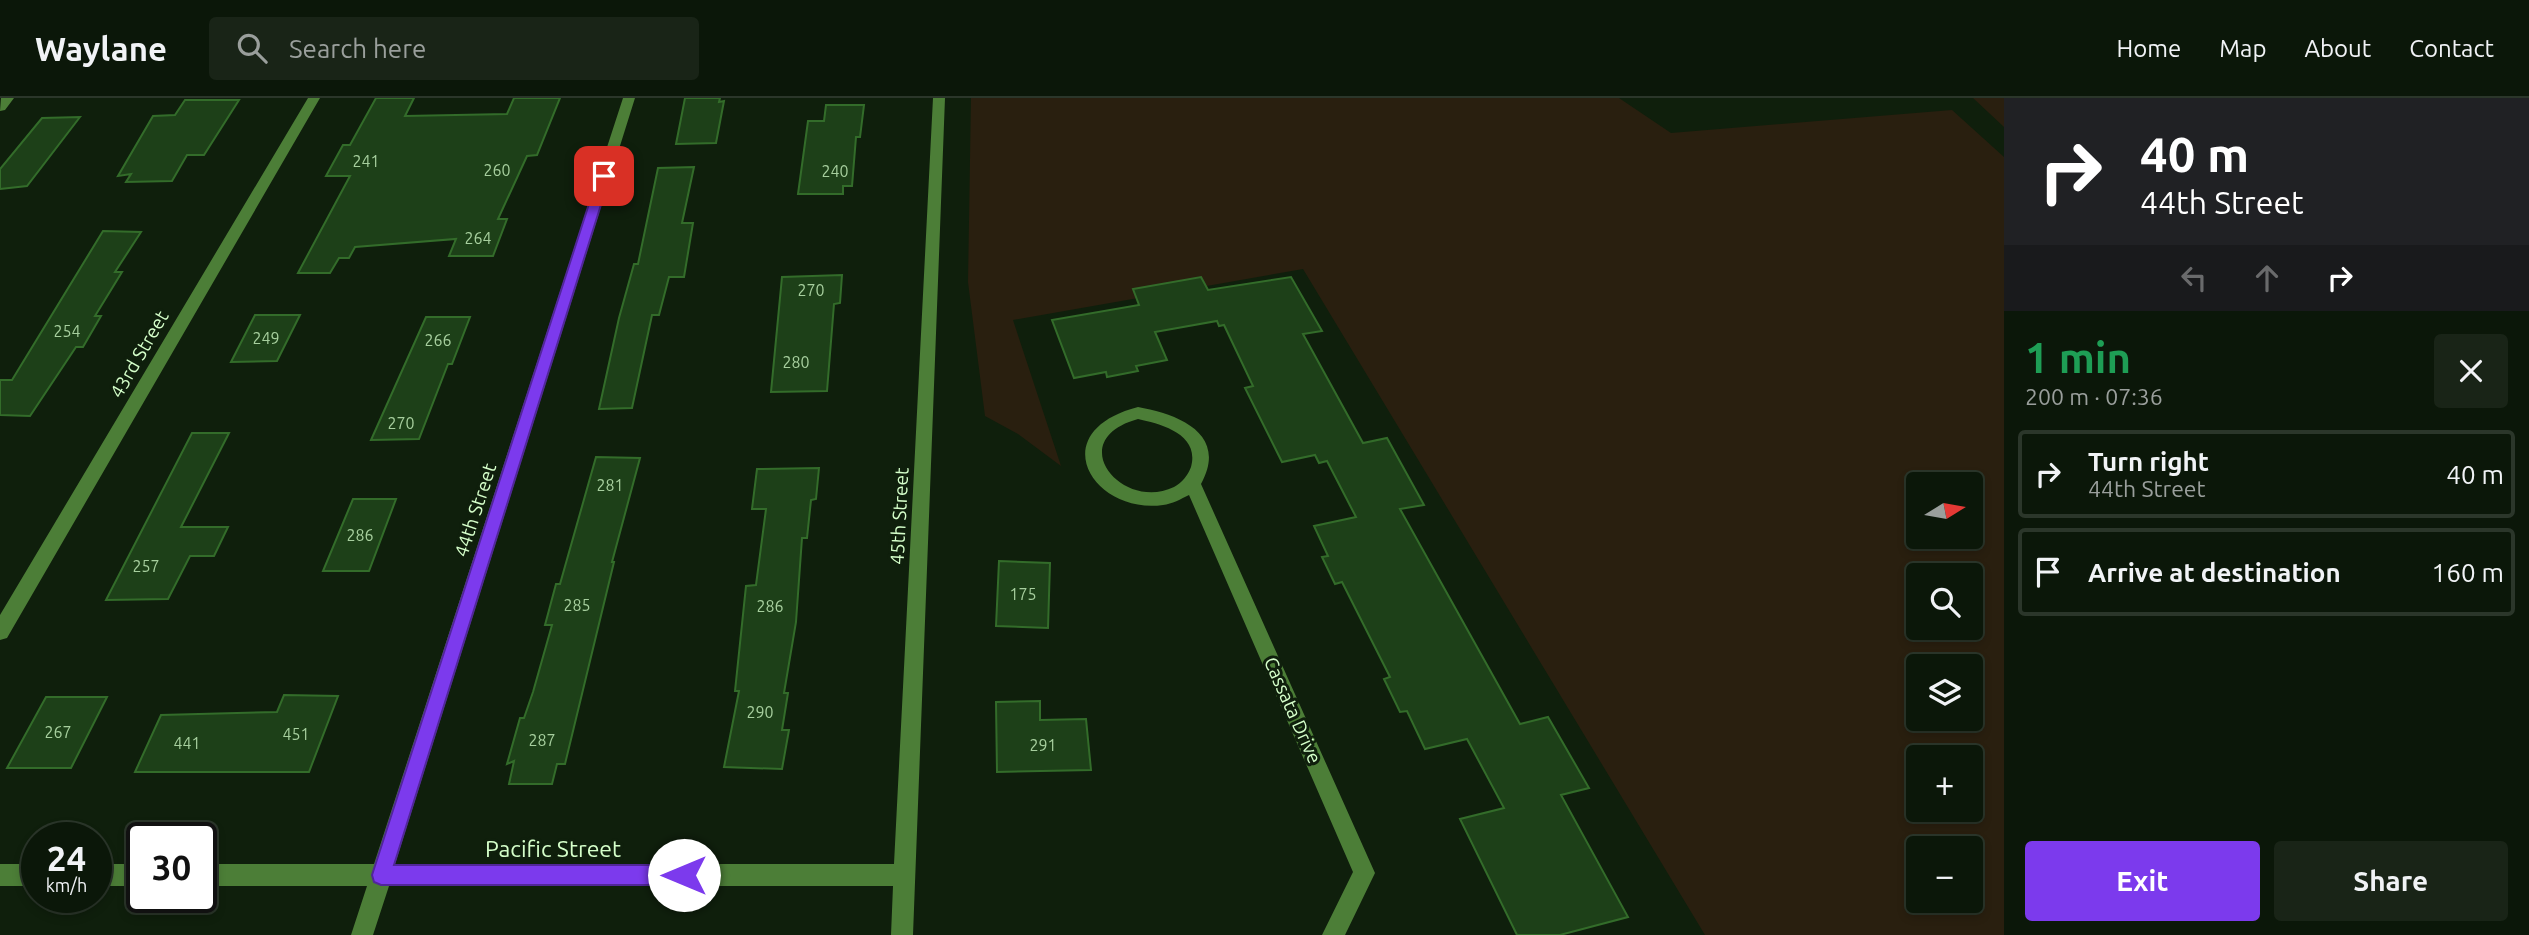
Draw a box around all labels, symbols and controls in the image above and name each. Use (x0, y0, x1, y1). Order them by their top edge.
search box (209, 17, 699, 80)
icon: search (233, 29, 271, 67)
text: Waylane (35, 30, 167, 67)
text: Search here (289, 34, 426, 63)
text: Home (2116, 35, 2181, 62)
text: Map (2219, 35, 2266, 62)
text: About (2304, 35, 2371, 62)
text: Contact (2409, 35, 2494, 62)
icon: right (2025, 126, 2116, 217)
text: 40 m (2140, 126, 2249, 181)
pin (574, 146, 634, 206)
house number: 241 (352, 152, 380, 170)
icon: arrive (585, 157, 623, 195)
house number: 260 (483, 161, 511, 179)
house number: 240 (821, 162, 849, 180)
text: 44th Street (2140, 184, 2304, 220)
house number: 264 (464, 229, 492, 247)
icon: left (2175, 259, 2213, 297)
icon: ahead (2248, 259, 2286, 297)
icon: right (2321, 259, 2359, 297)
house number: 270 (797, 281, 825, 299)
street label: 43rd Street (105, 306, 173, 402)
house number: 254 (53, 322, 81, 340)
house number: 249 (252, 329, 280, 347)
house number: 266 (424, 331, 452, 349)
text: 1 min (2025, 334, 2131, 381)
button: close (2434, 334, 2508, 408)
house number: 280 (782, 353, 810, 371)
text: 200 m · 07:36 (2025, 384, 2163, 409)
house number: 270 (387, 414, 415, 432)
text: Turn right (2088, 447, 2209, 476)
icon: right (2029, 455, 2067, 493)
street label: 44th Street (450, 460, 501, 560)
text: 40 m (2446, 460, 2504, 489)
street label: 45th Street (885, 466, 913, 565)
north arrow (1906, 472, 1983, 550)
map controls (1906, 472, 1983, 913)
house number: 281 (596, 476, 624, 494)
text: 44th Street (2088, 476, 2206, 501)
house number: 286 (346, 526, 374, 544)
icon: arrive (2029, 553, 2067, 591)
house number: 257 (132, 557, 160, 575)
text: Arrive at destination (2088, 558, 2341, 587)
text: 160 m (2432, 558, 2504, 587)
button: search (1906, 563, 1983, 640)
house number: 175 (1009, 585, 1037, 603)
house number: 285 (563, 596, 591, 614)
house number: 286 (756, 597, 784, 615)
street label: Cassata Drive (1260, 653, 1326, 767)
button: layers (1906, 654, 1983, 731)
house number: 290 (746, 703, 774, 721)
house number: 267 (44, 723, 72, 741)
house number: 451 (282, 725, 310, 743)
house number: 287 (528, 731, 556, 749)
house number: 441 (173, 734, 201, 752)
house number: 291 (1029, 736, 1057, 754)
button: + (1906, 745, 1983, 822)
speed limit sign: 30 (126, 822, 217, 913)
street label: Pacific Street (485, 836, 621, 861)
button: − (1906, 836, 1983, 913)
text: 24 (47, 838, 86, 878)
position arrow (647, 838, 721, 912)
button: Exit (2025, 841, 2260, 921)
button: Share (2274, 841, 2508, 921)
text: km/h (46, 875, 87, 895)

